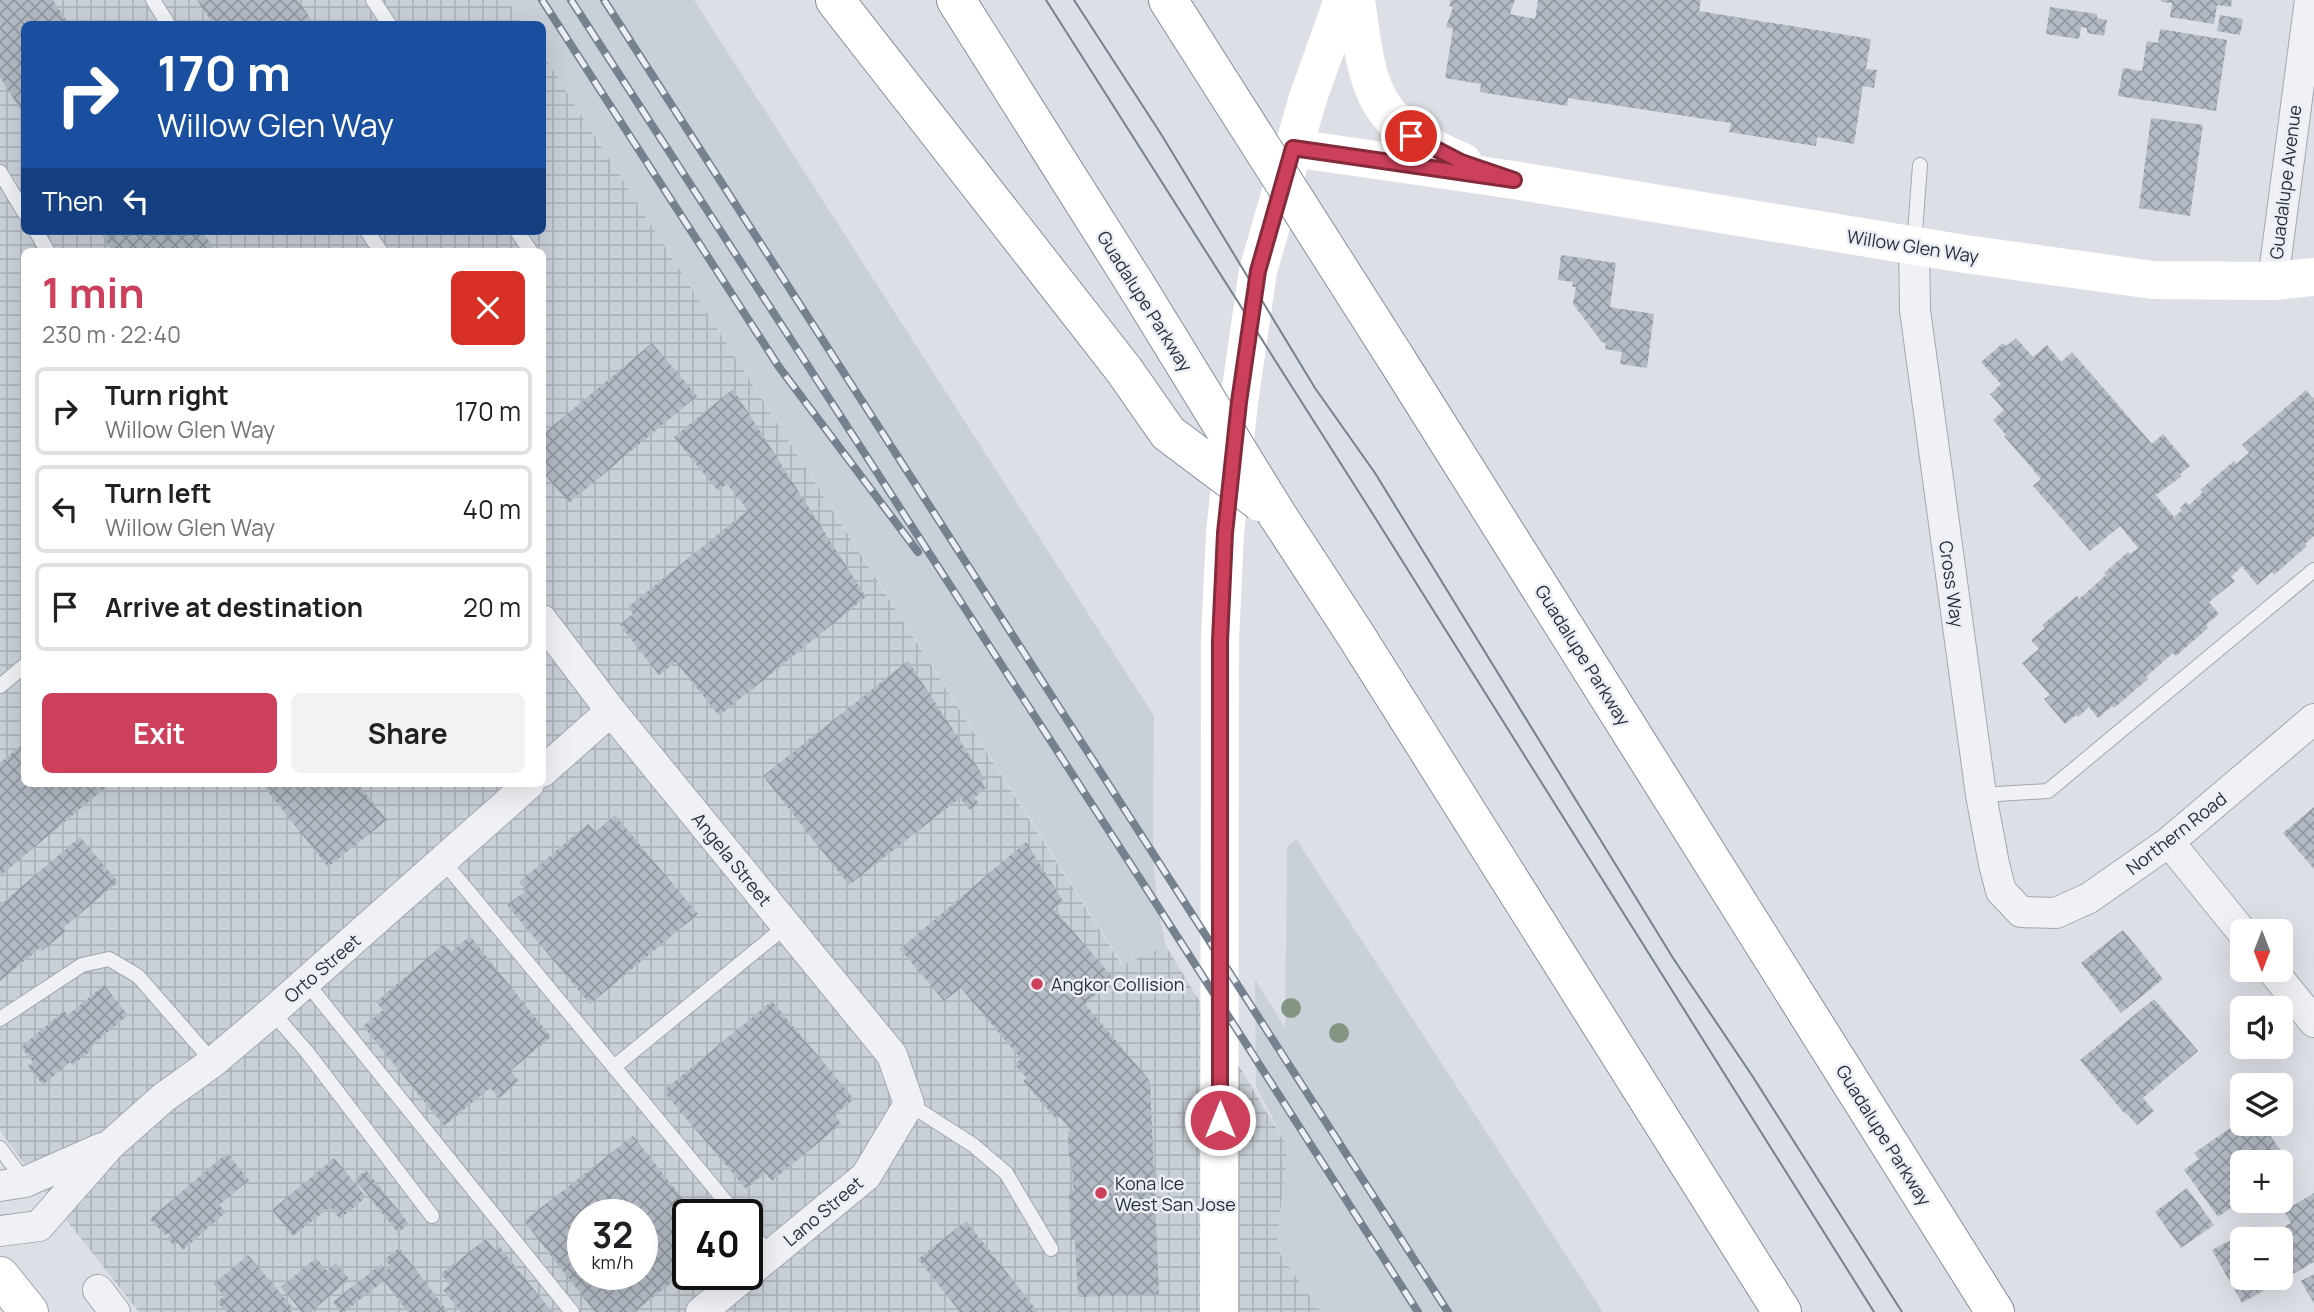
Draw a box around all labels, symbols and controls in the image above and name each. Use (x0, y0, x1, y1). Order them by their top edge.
text: 170 m (157, 39, 291, 106)
icon: right (42, 49, 133, 140)
text: Willow Glen Way (157, 103, 394, 147)
street label: Guadalupe Avenue (2264, 103, 2306, 261)
pin (1381, 106, 1441, 166)
icon: arrive (1392, 117, 1430, 155)
icon: left (117, 182, 155, 220)
text: Then (42, 183, 103, 219)
street label: Willow Glen Way (1845, 224, 1981, 268)
street label: Guadalupe Parkway (1092, 226, 1198, 376)
text: 1 min (42, 263, 145, 321)
button: close (451, 271, 525, 345)
text: 230 m · 22:40 (42, 318, 181, 350)
text: Turn right (105, 377, 229, 413)
icon: right (46, 392, 84, 430)
text: 170 m (455, 393, 521, 429)
text: Willow Glen Way (105, 413, 275, 445)
text: Turn left (105, 475, 212, 511)
icon: left (46, 490, 84, 528)
text: 40 m (463, 491, 521, 527)
text: Willow Glen Way (105, 511, 275, 543)
street label: Cross Way (1934, 539, 1970, 629)
street label: Guadalupe Parkway (1530, 580, 1636, 730)
icon: arrive (46, 588, 84, 626)
text: Arrive at destination (105, 589, 363, 625)
text: 20 m (463, 589, 521, 625)
button: Exit (42, 693, 277, 773)
button: Share (291, 693, 525, 773)
street label: Northern Road (2121, 786, 2231, 880)
street label: Angela Street (687, 807, 777, 911)
north arrow (2230, 919, 2292, 982)
map controls (2230, 919, 2293, 1290)
street label: Orto Street (279, 928, 365, 1008)
place label: Angkor Collision (1051, 972, 1184, 996)
marker: Angkor Collision (1029, 976, 1045, 992)
button: sound (2230, 996, 2293, 1059)
street label: Guadalupe Parkway (1831, 1060, 1937, 1210)
button: layers (2230, 1073, 2293, 1136)
position arrow (1183, 1083, 1257, 1157)
button: + (2230, 1150, 2293, 1213)
street label: Lano Street (778, 1171, 868, 1251)
place label: Kona Ice West San Jose (1115, 1171, 1236, 1216)
marker: Kona Ice West San Jose (1093, 1185, 1109, 1201)
speed limit sign: 40 (672, 1199, 763, 1290)
text: 32 (592, 1211, 633, 1259)
button: − (2230, 1227, 2293, 1290)
text: km/h (592, 1250, 633, 1274)

